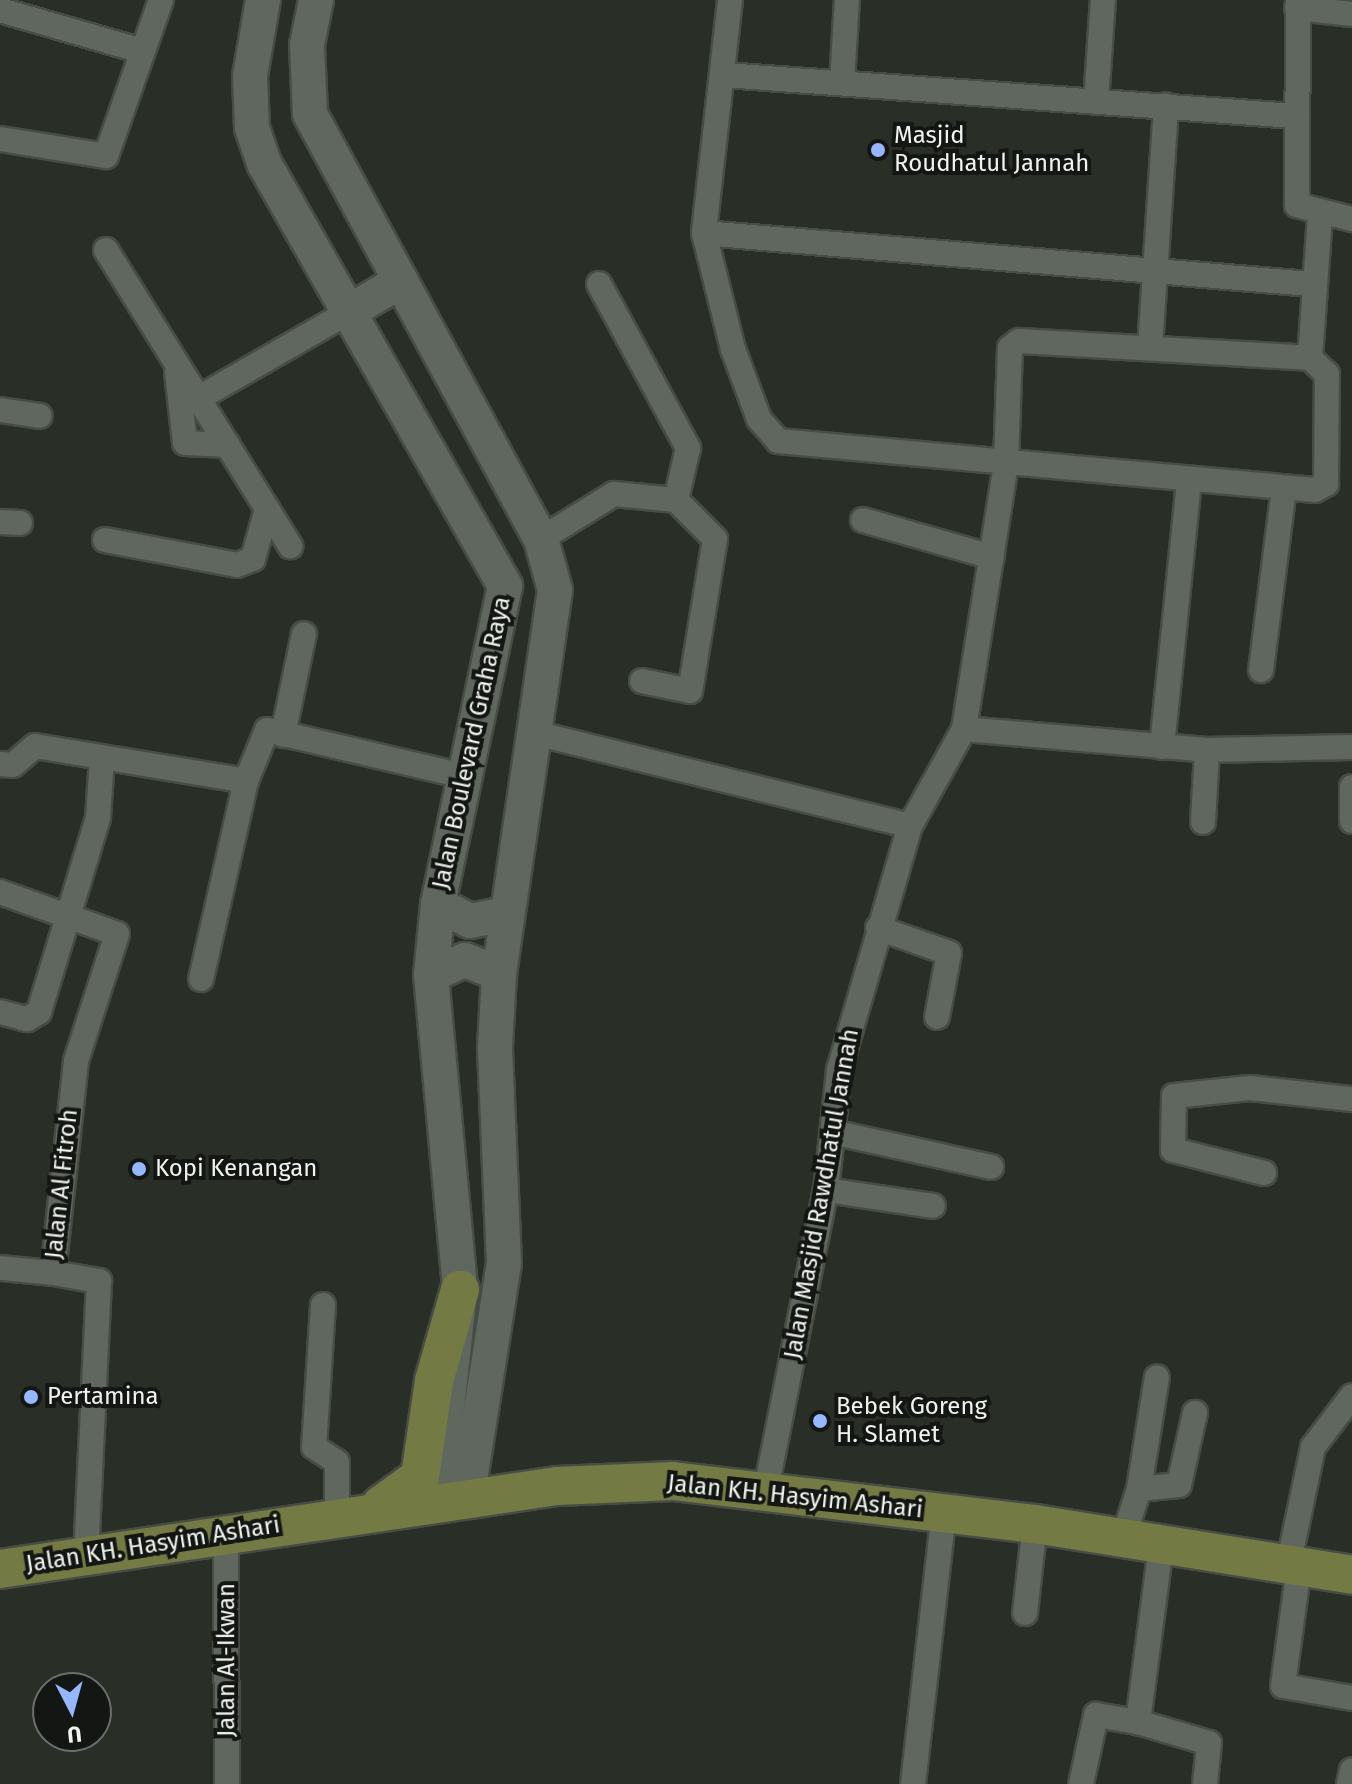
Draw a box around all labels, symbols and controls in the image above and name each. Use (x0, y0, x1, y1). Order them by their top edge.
place label: Masjid Roudhatul Jannah (894, 122, 1089, 178)
marker: Masjid Roudhatul Jannah (869, 141, 887, 159)
street label: Jalan Boulevard Graha Raya (427, 594, 517, 892)
street label: Jalan Masjid Rawdhatul Jannah (779, 1027, 865, 1361)
street label: Jalan Al Fitroh (40, 1108, 84, 1260)
place label: Kopi Kenangan (155, 1155, 317, 1183)
marker: Kopi Kenangan (130, 1160, 148, 1178)
place label: Pertamina (47, 1383, 159, 1411)
marker: Pertamina (22, 1388, 40, 1406)
place label: Bebek Goreng H. Slamet (836, 1393, 987, 1449)
marker: Bebek Goreng H. Slamet (811, 1412, 829, 1430)
street label: Jalan KH. Hasyim Ashari (666, 1469, 924, 1525)
street label: Jalan KH. Hasyim Ashari (24, 1511, 282, 1579)
street label: Jalan Al-Ikwan (213, 1583, 241, 1737)
north arrow (32, 1672, 112, 1752)
text: U (66, 1720, 83, 1749)

